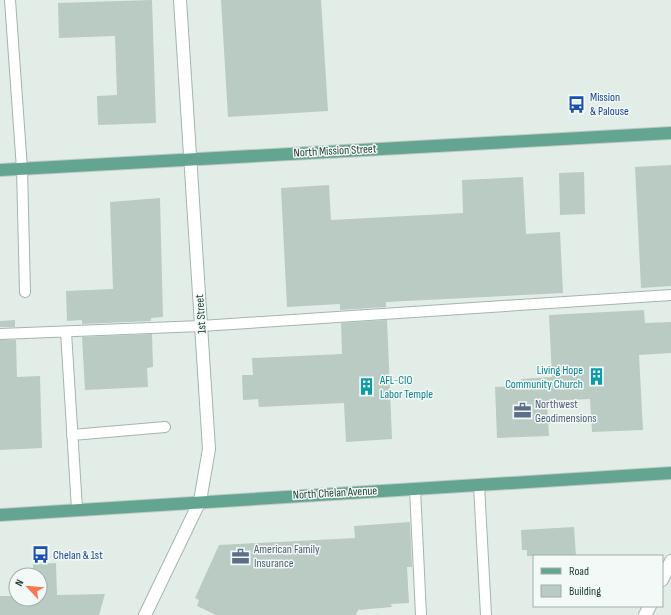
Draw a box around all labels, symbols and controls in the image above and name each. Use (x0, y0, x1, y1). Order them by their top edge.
place label: Mission & Palouse (590, 90, 629, 119)
bus stop icon: Mission & Palouse (567, 94, 587, 114)
street label: North Mission Street (293, 141, 377, 161)
street label: 1st Street (192, 293, 210, 334)
place label: Living Hope Community Church (505, 363, 583, 392)
building icon: Living Hope Community Church (586, 367, 606, 387)
place label: AFL-CIO Labor Temple (379, 373, 433, 402)
building icon: AFL-CIO Labor Temple (357, 377, 377, 397)
place label: Northwest Geodimensions (535, 397, 597, 426)
office icon: Northwest Geodimensions (512, 401, 532, 421)
street label: North Chelan Avenue (292, 483, 378, 503)
place label: American Family Insurance (253, 542, 320, 571)
bus stop icon: Chelan & 1st (30, 545, 50, 565)
office icon: American Family Insurance (231, 546, 251, 566)
place label: Chelan & 1st (53, 548, 103, 563)
legend (533, 555, 663, 607)
text: Road (569, 564, 589, 579)
north arrow (8, 567, 48, 607)
text: N (12, 577, 27, 588)
text: Building (569, 584, 601, 599)

